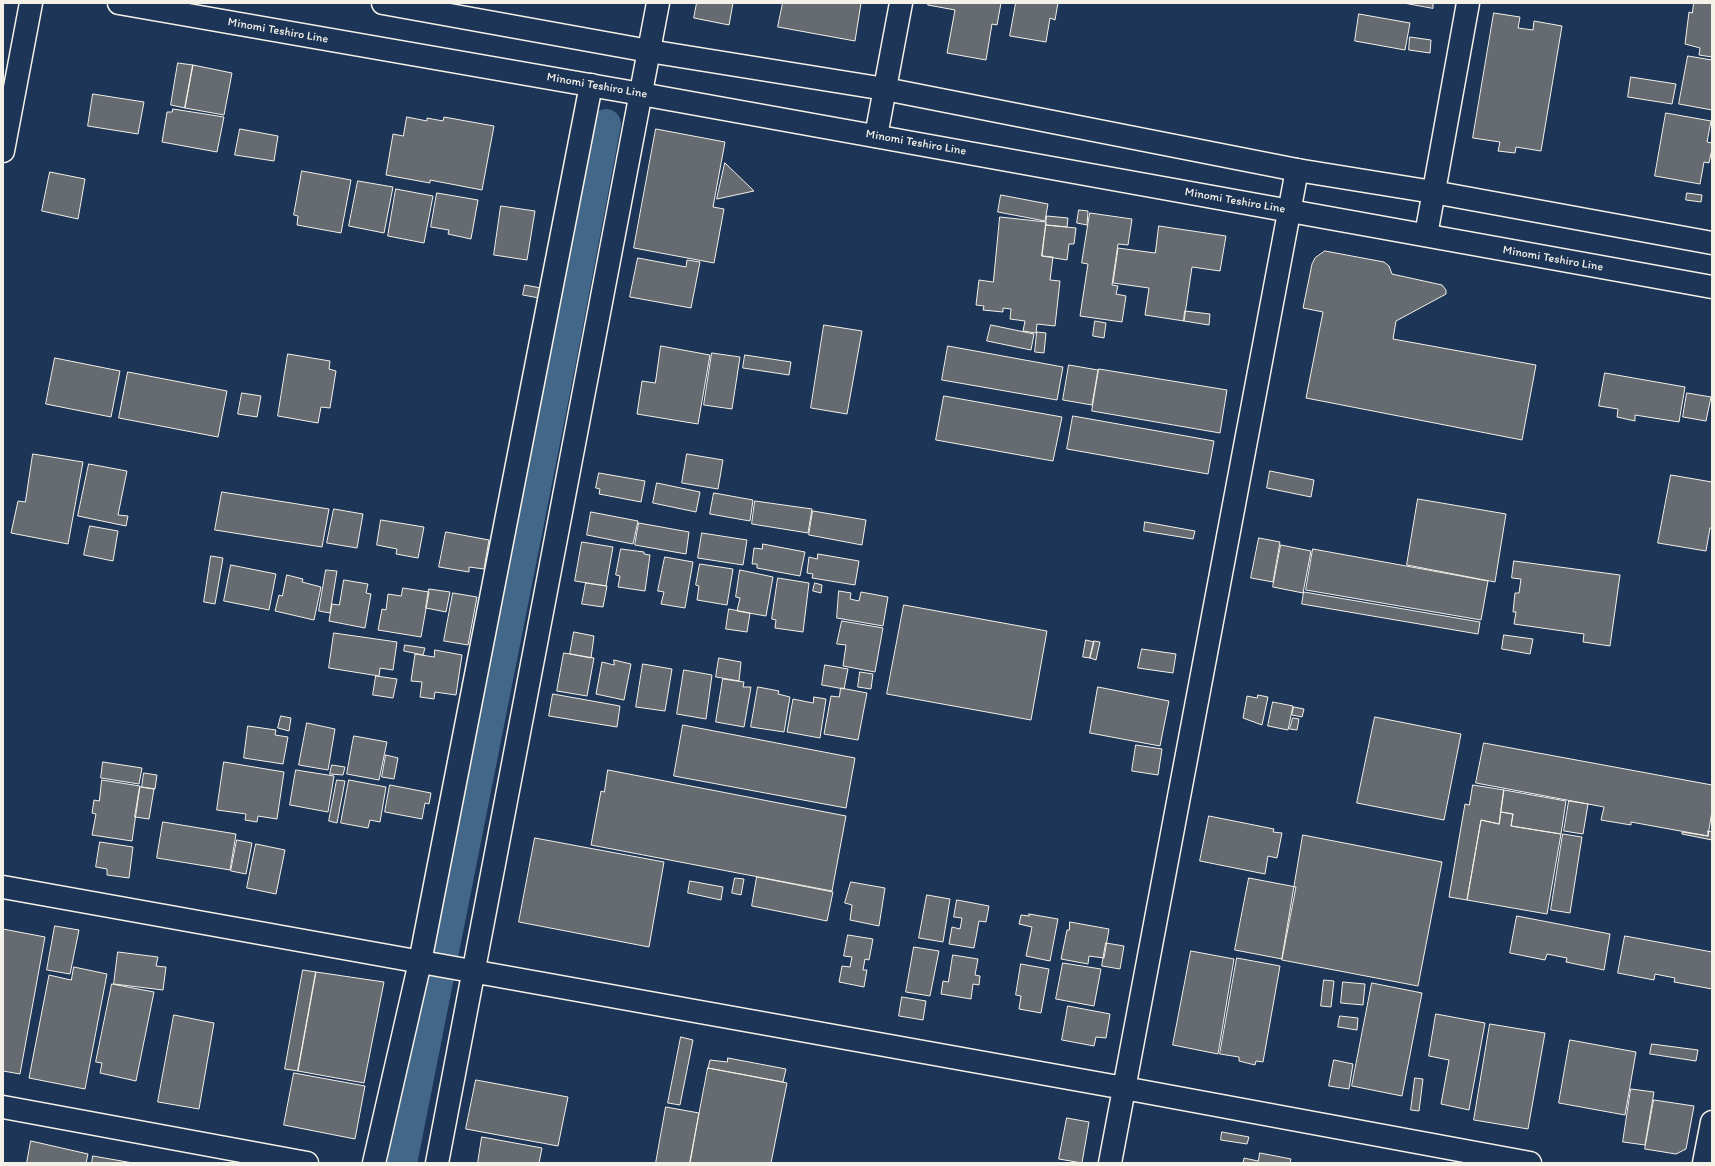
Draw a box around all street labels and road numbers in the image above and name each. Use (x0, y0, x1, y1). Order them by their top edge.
street label: Minomi Teshiro Line (227, 15, 329, 47)
street label: Minomi Teshiro Line (546, 70, 648, 102)
street label: Minomi Teshiro Line (865, 127, 967, 159)
street label: Minomi Teshiro Line (1184, 185, 1286, 217)
street label: Minomi Teshiro Line (1502, 243, 1604, 275)

